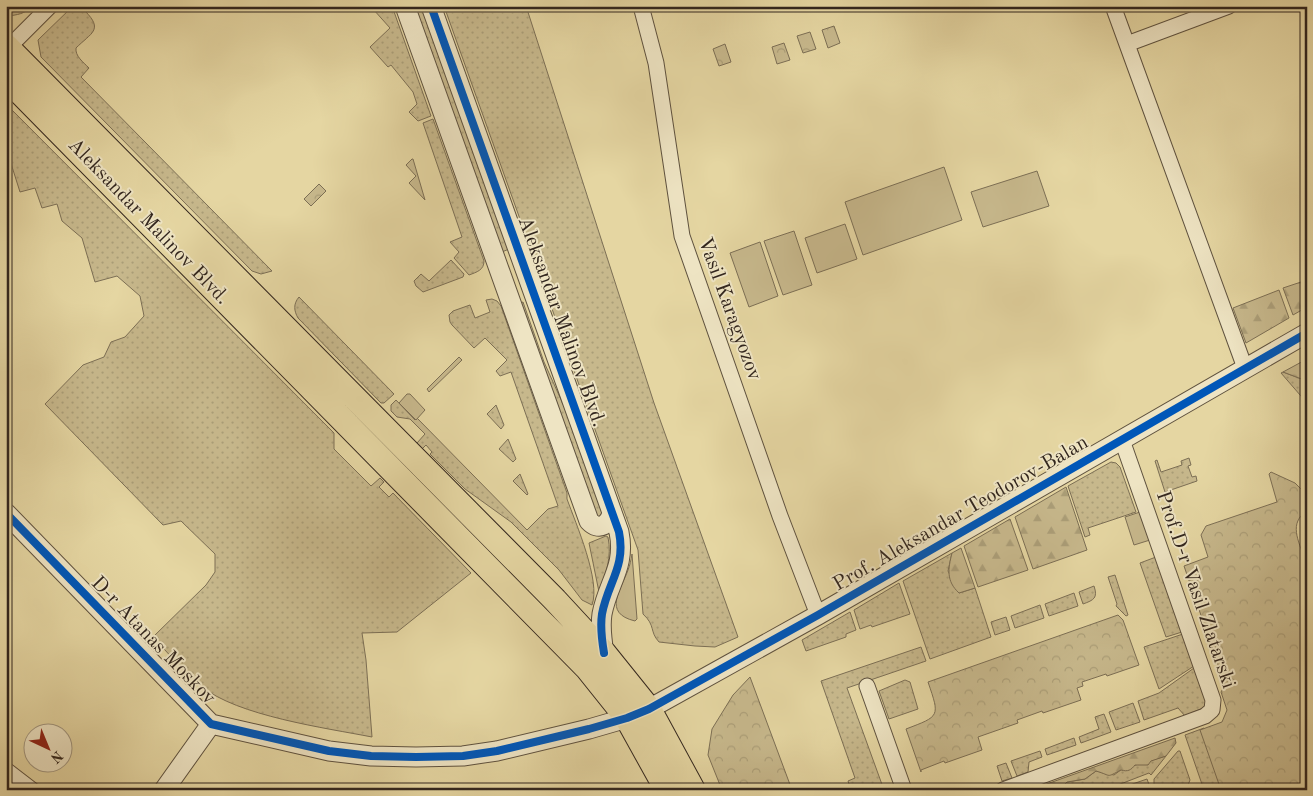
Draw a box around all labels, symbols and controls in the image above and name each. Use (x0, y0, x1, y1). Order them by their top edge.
street label: Aleksandar Malinov Blvd. (64, 135, 232, 309)
street label: Aleksandar Malinov Blvd. (514, 214, 608, 430)
street label: Vasil Karagyozov (694, 235, 764, 384)
street label: Prof. Aleksandar Teodorov-Balan (830, 433, 1092, 595)
street label: Prof.D-r Vasil Zlatarski (1152, 489, 1238, 691)
street label: D-r Atanas Moskov (87, 573, 219, 709)
north arrow (22, 724, 72, 774)
text: N (47, 748, 65, 766)

